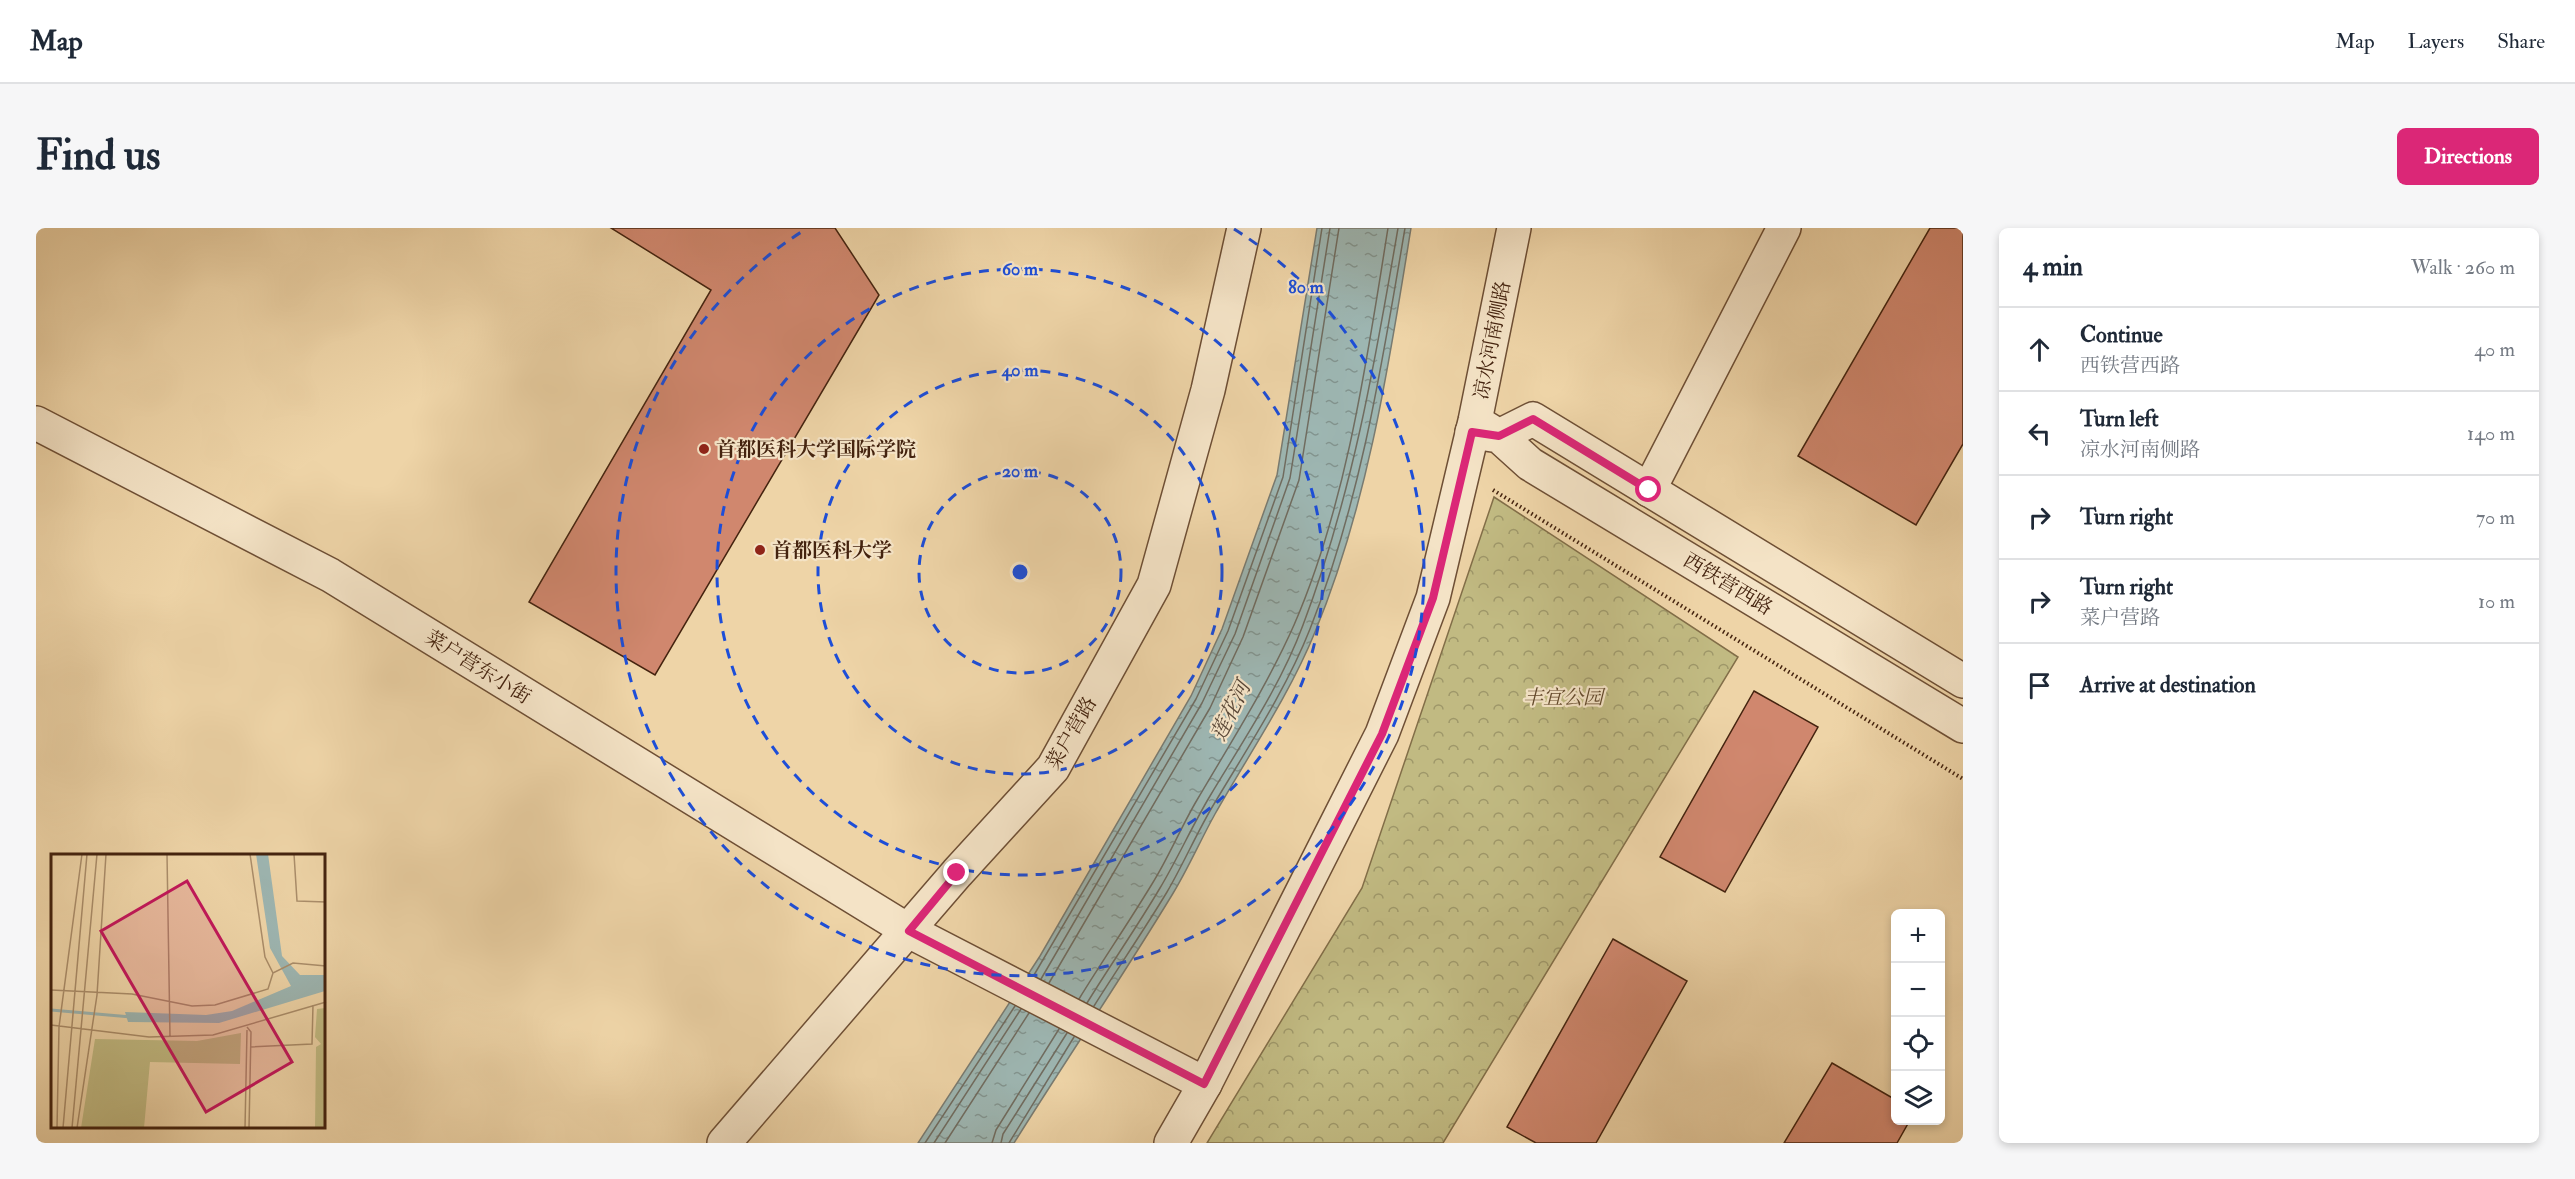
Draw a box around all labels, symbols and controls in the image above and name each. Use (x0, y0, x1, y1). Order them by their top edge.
text: Map (30, 24, 83, 59)
text: Map (2335, 28, 2375, 55)
text: Layers (2408, 28, 2464, 55)
text: Share (2497, 28, 2545, 55)
button: Directions (2397, 128, 2539, 185)
text: Find us (36, 130, 160, 182)
text: 4 min (2023, 251, 2083, 283)
text: Walk · 260 m (2411, 255, 2515, 280)
text: 60 m (1002, 258, 1039, 281)
text: 80 m (1288, 276, 1325, 299)
street label: 凉水河南侧路 (1468, 279, 1516, 401)
text: Continue (2080, 321, 2163, 349)
icon: ahead (2023, 333, 2056, 366)
text: 40 m (2474, 337, 2515, 362)
text: 西铁营西路 (2080, 353, 2180, 378)
text: 40 m (1001, 359, 1039, 382)
text: Turn left (2080, 405, 2159, 433)
icon: left (2023, 417, 2056, 450)
text: 140 m (2467, 421, 2515, 446)
place label: 首都医科大学国际学院 (716, 437, 916, 462)
text: 凉水河南侧路 (2080, 437, 2200, 462)
marker: 首都医科大学国际学院 (697, 442, 711, 456)
text: 20 m (1002, 460, 1039, 483)
route start (1635, 476, 1661, 502)
icon: right (2023, 501, 2056, 534)
text: Turn right (2080, 503, 2173, 531)
text: 70 m (2476, 505, 2515, 530)
place label: 首都医科大学 (772, 538, 892, 563)
marker: 首都医科大学 (753, 543, 767, 557)
street label: 西铁营西路 (1679, 548, 1777, 620)
centre of rings (1010, 562, 1030, 582)
text: Turn right (2080, 573, 2173, 601)
icon: right (2023, 585, 2056, 618)
text: 10 m (2478, 589, 2515, 614)
text: 菜户营路 (2080, 605, 2160, 630)
street label: 菜户营东小街 (420, 625, 536, 709)
icon: arrive (2023, 669, 2056, 702)
text: Arrive at destination (2080, 671, 2256, 699)
water label: 莲花河 (1205, 673, 1259, 745)
park label: 丰宜公园 (1523, 685, 1606, 710)
street label: 菜户营路 (1040, 692, 1102, 774)
inset map (51, 854, 326, 1128)
route end (943, 859, 969, 885)
map controls (1891, 909, 1945, 1125)
button: + (1891, 909, 1945, 963)
button: − (1891, 963, 1945, 1017)
button: locate (1891, 1017, 1945, 1071)
button: layers (1891, 1071, 1945, 1125)

